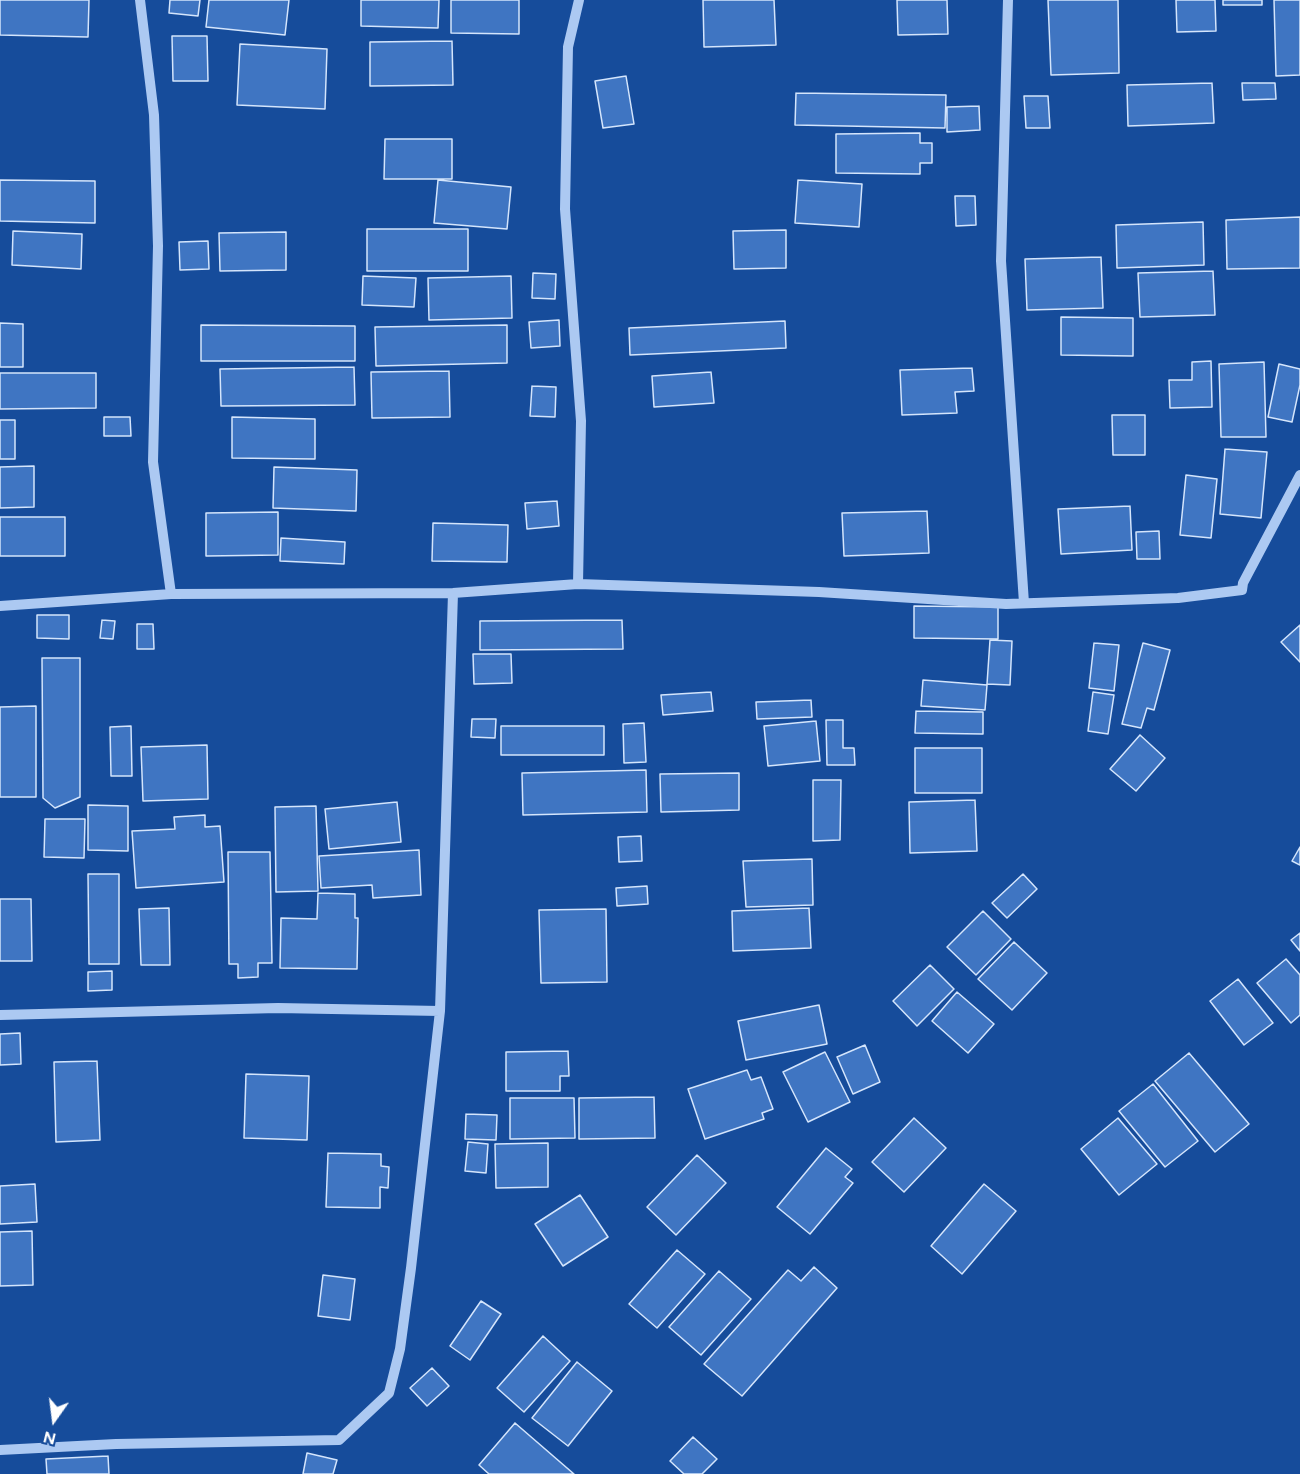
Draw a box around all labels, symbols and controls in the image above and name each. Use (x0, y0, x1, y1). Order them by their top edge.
north arrow (24, 1390, 84, 1450)
text: N (41, 1427, 58, 1449)

